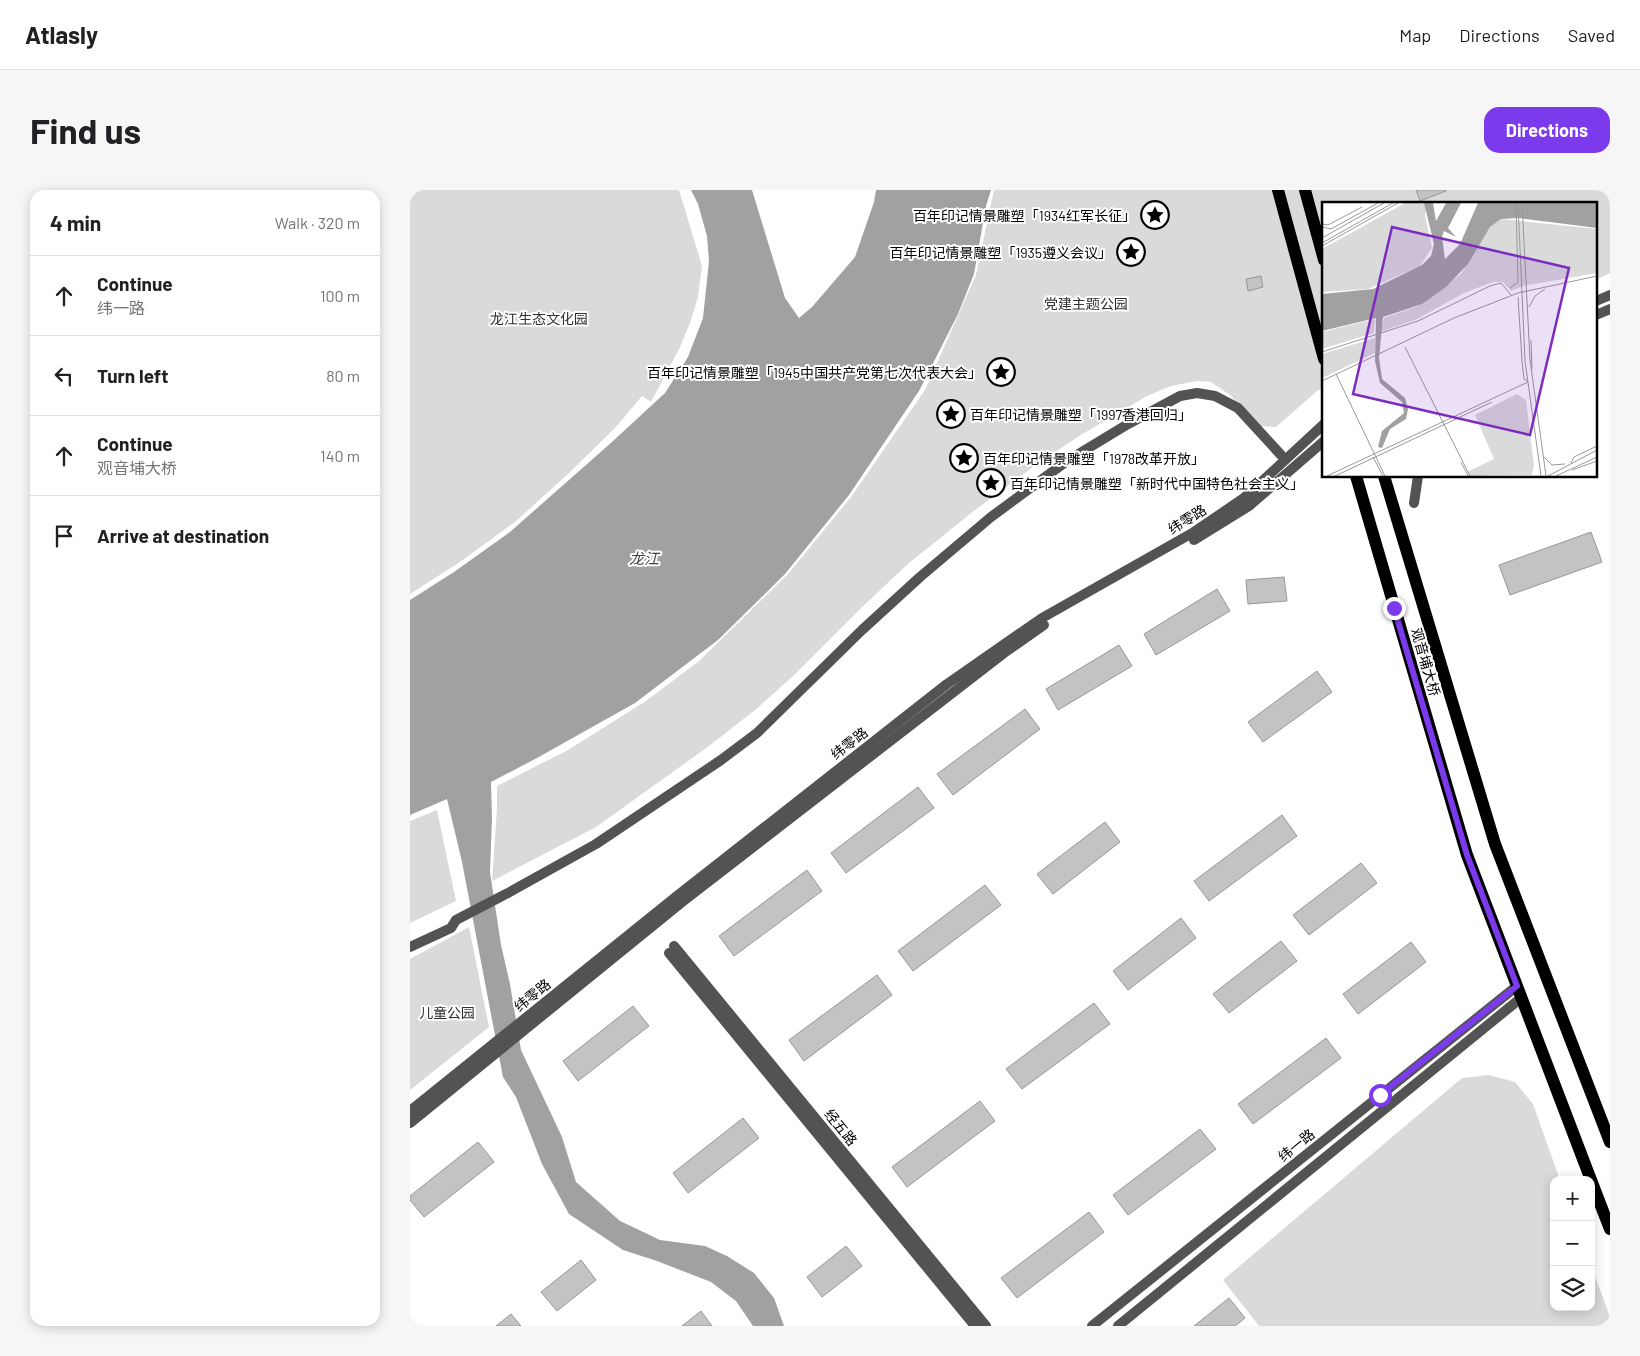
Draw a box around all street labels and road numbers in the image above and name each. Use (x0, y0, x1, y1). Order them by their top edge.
street label: 纬零路 (1165, 501, 1209, 537)
street label: 观音埔大桥 (1408, 626, 1444, 698)
street label: 纬零路 (827, 723, 871, 763)
street label: 纬零路 (510, 975, 554, 1015)
street label: 经五路 (821, 1105, 861, 1149)
street label: 纬一路 (1274, 1125, 1318, 1165)

